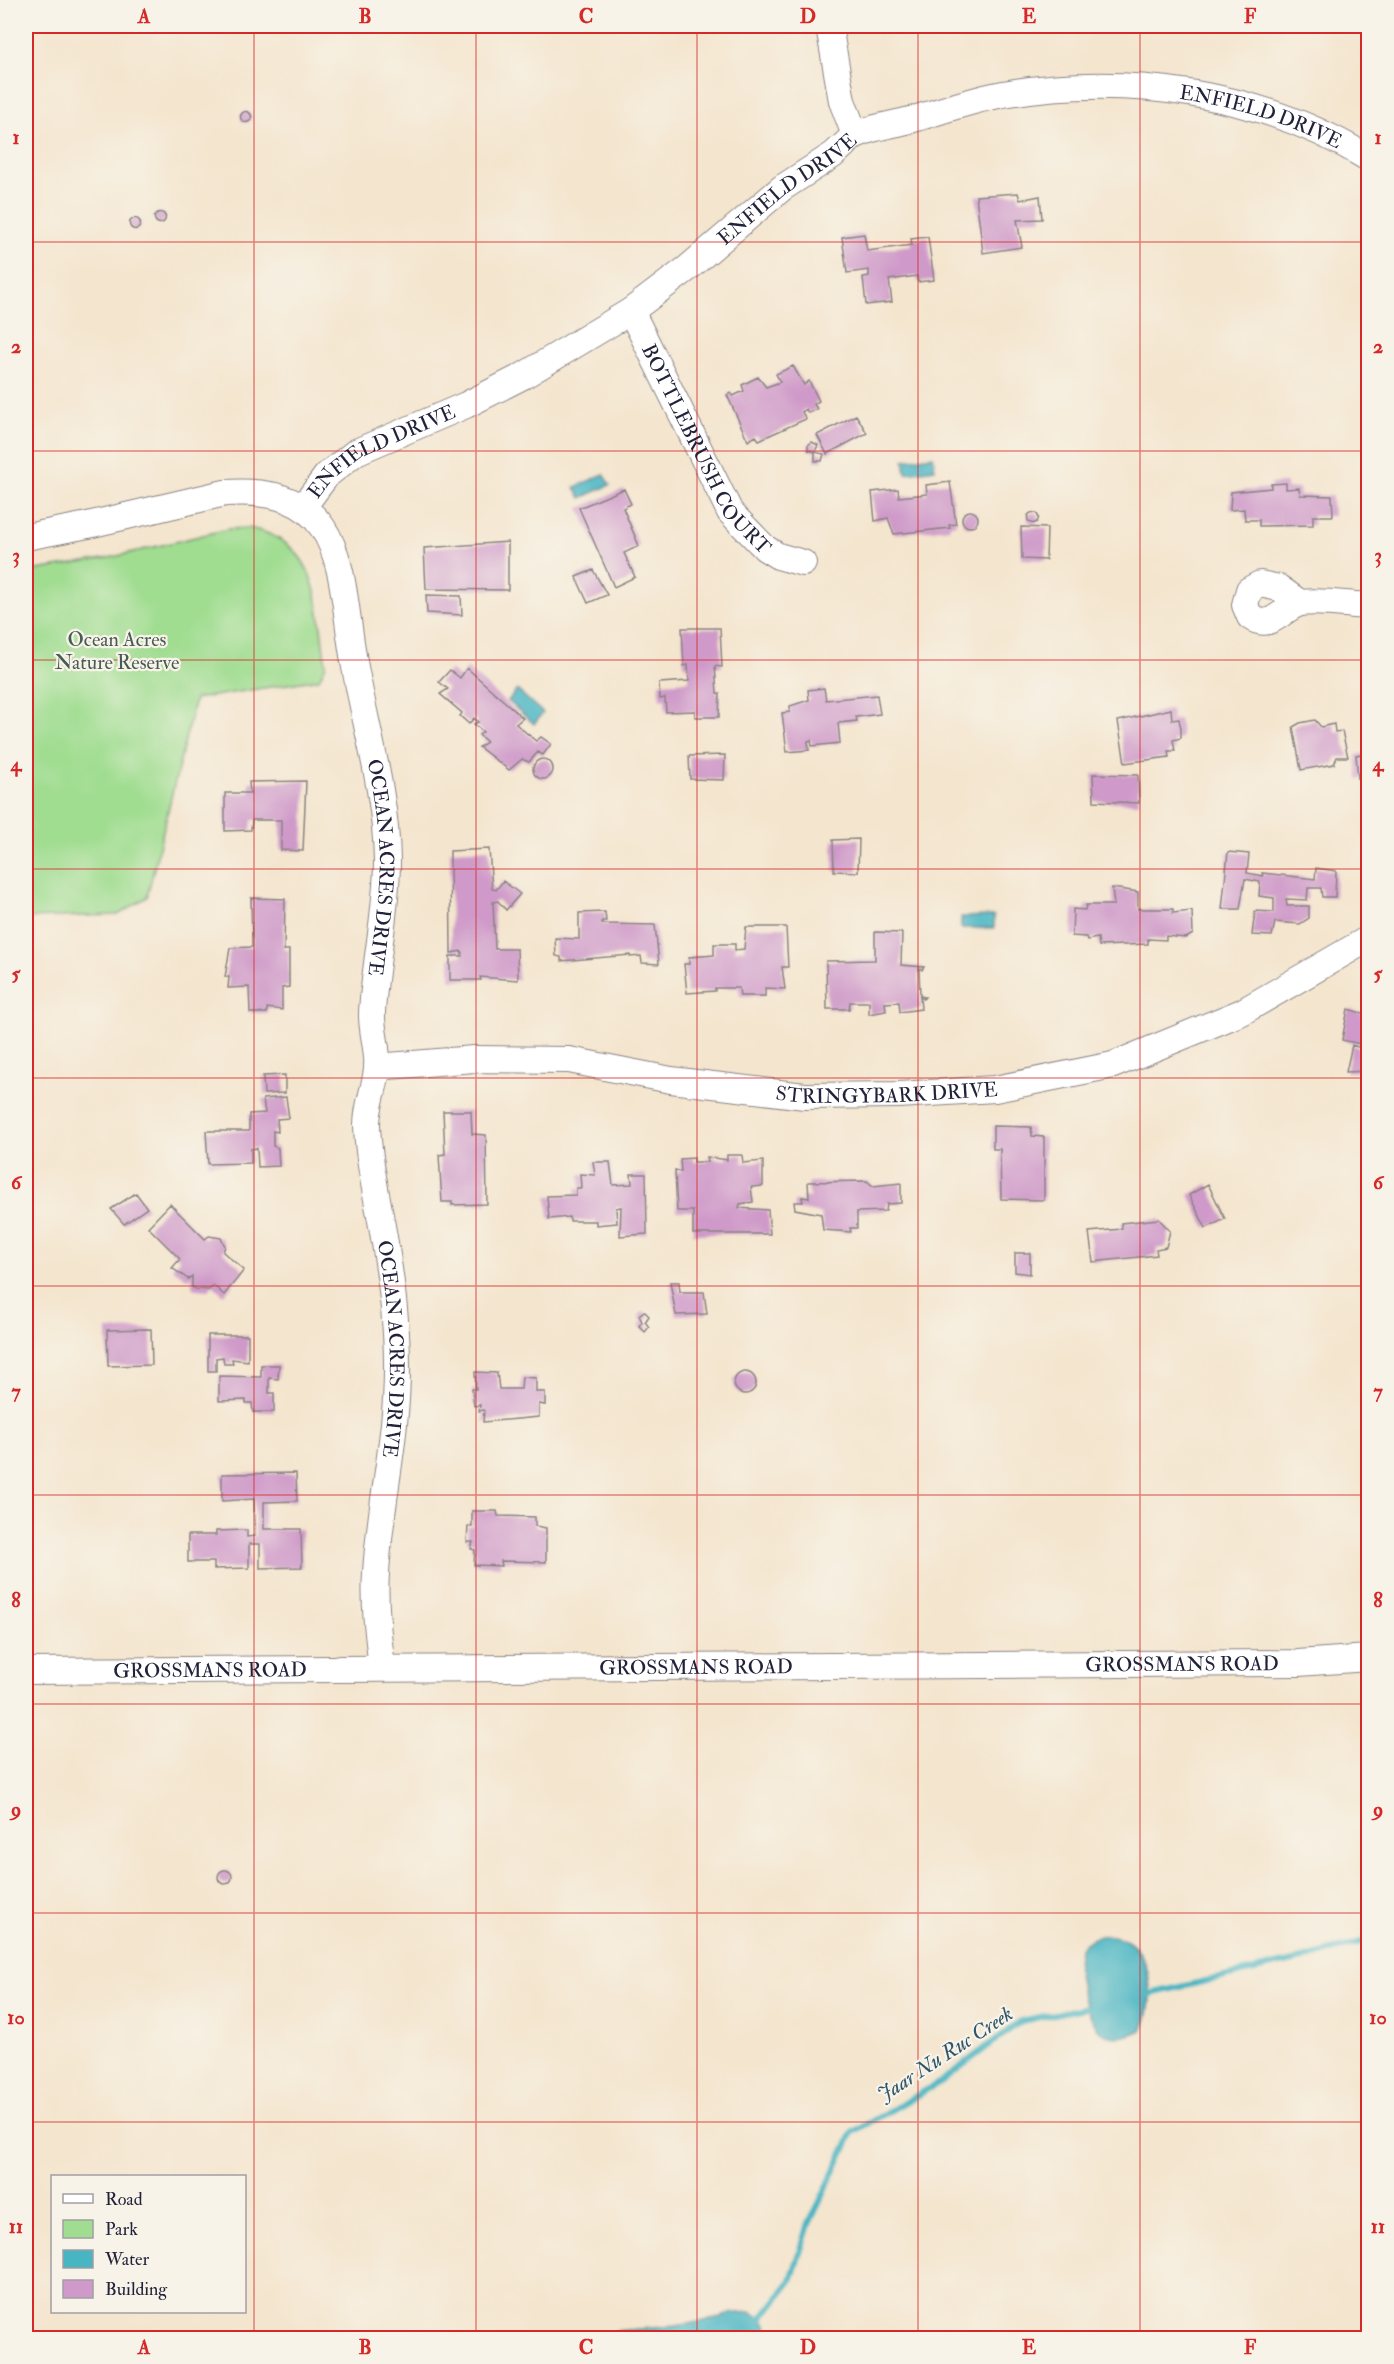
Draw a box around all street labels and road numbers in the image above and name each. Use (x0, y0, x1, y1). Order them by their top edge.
street label: ENFIELD DRIVE (1178, 80, 1346, 154)
street label: ENFIELD DRIVE (712, 128, 862, 250)
street label: BOTTLEBRUSH COURT (636, 340, 776, 560)
street label: ENFIELD DRIVE (302, 399, 459, 503)
street label: OCEAN ACRES DRIVE (361, 757, 399, 977)
street label: STRINGYBARK DRIVE (774, 1077, 998, 1109)
street label: OCEAN ACRES DRIVE (372, 1239, 409, 1459)
street label: GROSSMANS ROAD (1085, 1651, 1279, 1677)
street label: GROSSMANS ROAD (599, 1654, 793, 1680)
street label: GROSSMANS ROAD (113, 1657, 307, 1683)

